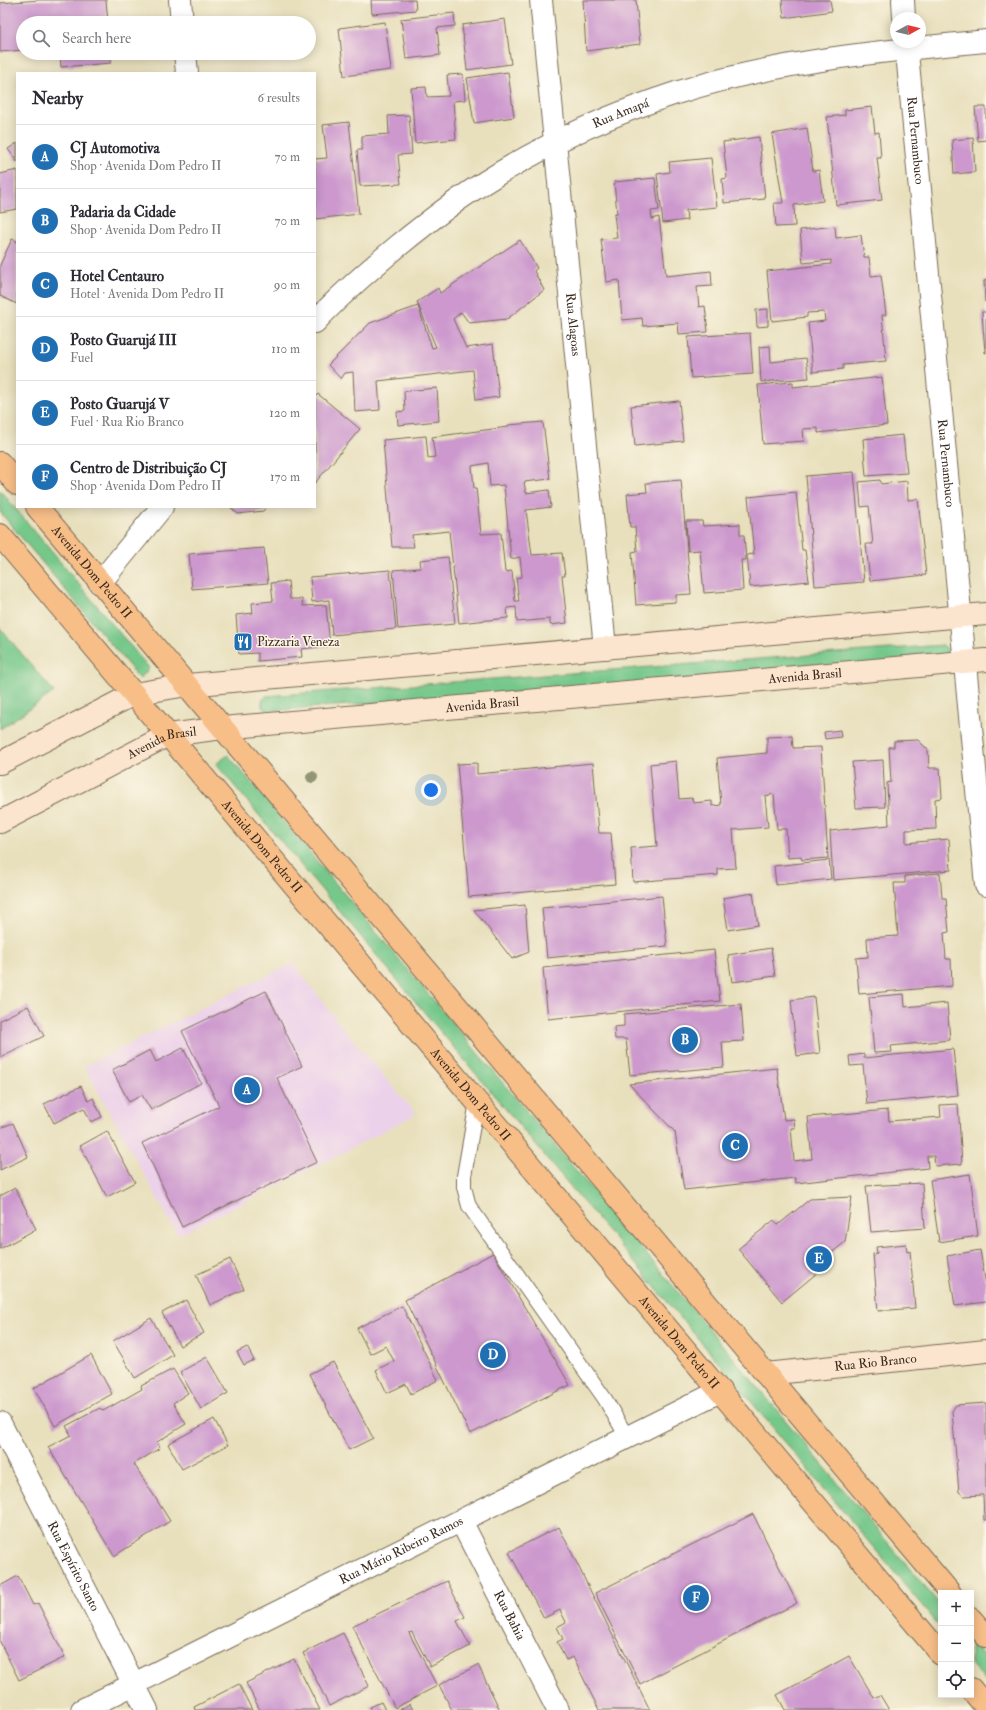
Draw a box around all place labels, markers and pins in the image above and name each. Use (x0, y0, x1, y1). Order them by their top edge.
restaurant icon: Pizzaria Veneza (232, 631, 254, 653)
place label: Pizzaria Veneza (257, 634, 340, 650)
pin: B (672, 1025, 698, 1055)
pin: A (234, 1075, 260, 1105)
pin: C (722, 1131, 748, 1161)
pin: E (806, 1244, 832, 1274)
pin: D (480, 1340, 506, 1370)
pin: F (683, 1583, 709, 1613)

